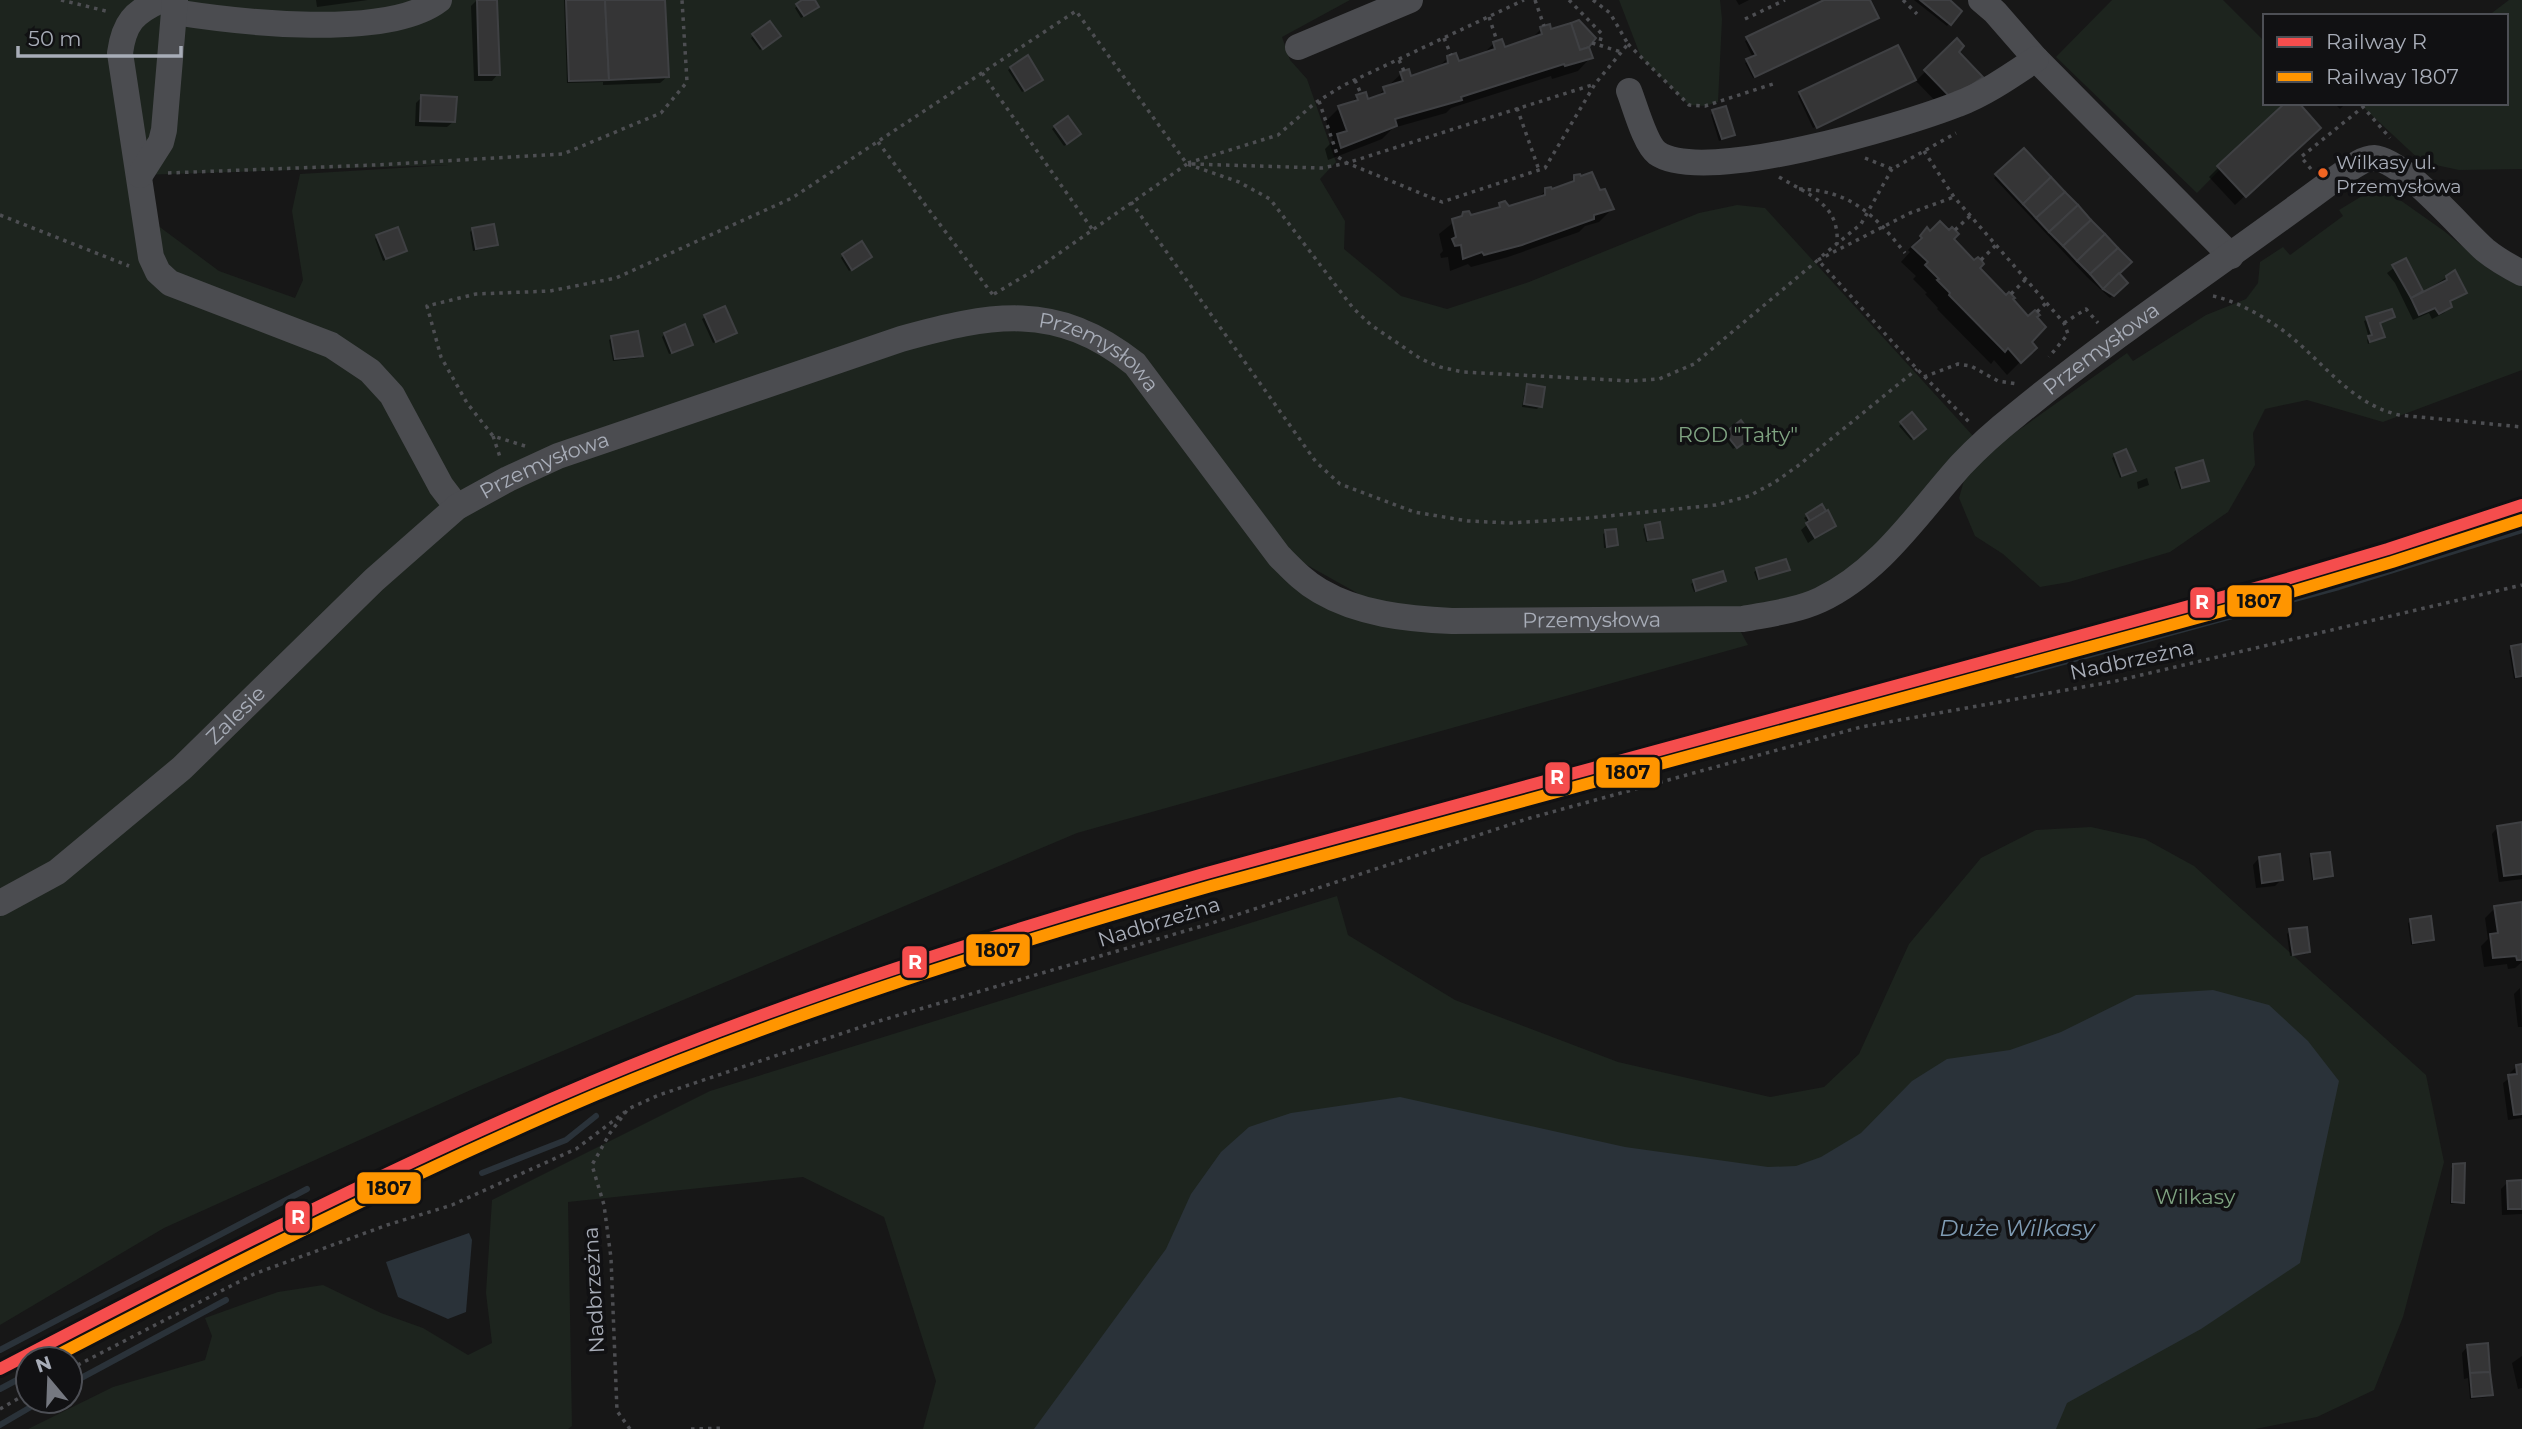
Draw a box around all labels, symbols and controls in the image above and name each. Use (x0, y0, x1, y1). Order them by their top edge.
scale bar (18, 14, 180, 58)
legend (2263, 14, 2508, 105)
text: 50 m (28, 26, 82, 51)
text: Railway R (2326, 29, 2427, 54)
text: Railway 1807 (2326, 64, 2459, 89)
place label: Wilkasy ul. Przemysłowa (2336, 151, 2462, 198)
marker: Wilkasy ul. Przemysłowa (2316, 166, 2330, 180)
street label: Przemysłowa (2038, 297, 2164, 400)
street label: Przemysłowa (1037, 307, 1164, 397)
park label: ROD "Tałty" (1678, 422, 1798, 447)
street label: Przemysłowa (475, 426, 612, 504)
line badge: 1807 (2226, 584, 2293, 618)
line badge: R (2189, 586, 2216, 619)
text: 1807 (2237, 590, 2282, 613)
text: R (2195, 591, 2209, 614)
street label: Przemysłowa (1522, 607, 1661, 633)
street label: Nadbrzeżna (2067, 634, 2197, 685)
street label: Zalesie (201, 680, 270, 749)
line badge: 1807 (1595, 756, 1661, 789)
line badge: R (1544, 761, 1571, 795)
text: 1807 (1606, 761, 1651, 784)
text: R (1550, 766, 1564, 789)
street label: Nadbrzeżna (1095, 891, 1223, 952)
line badge: 1807 (965, 933, 1031, 967)
text: 1807 (976, 939, 1021, 962)
line badge: R (901, 945, 928, 979)
text: R (908, 951, 922, 974)
line badge: 1807 (356, 1171, 422, 1205)
text: 1807 (367, 1177, 412, 1200)
park label: Wilkasy (2155, 1184, 2236, 1209)
line badge: R (284, 1200, 311, 1234)
text: R (291, 1206, 305, 1229)
water label: Duże Wilkasy (1939, 1214, 2096, 1242)
street label: Nadbrzeżna (578, 1226, 609, 1354)
north arrow (14, 1345, 84, 1415)
text: N (33, 1351, 55, 1378)

